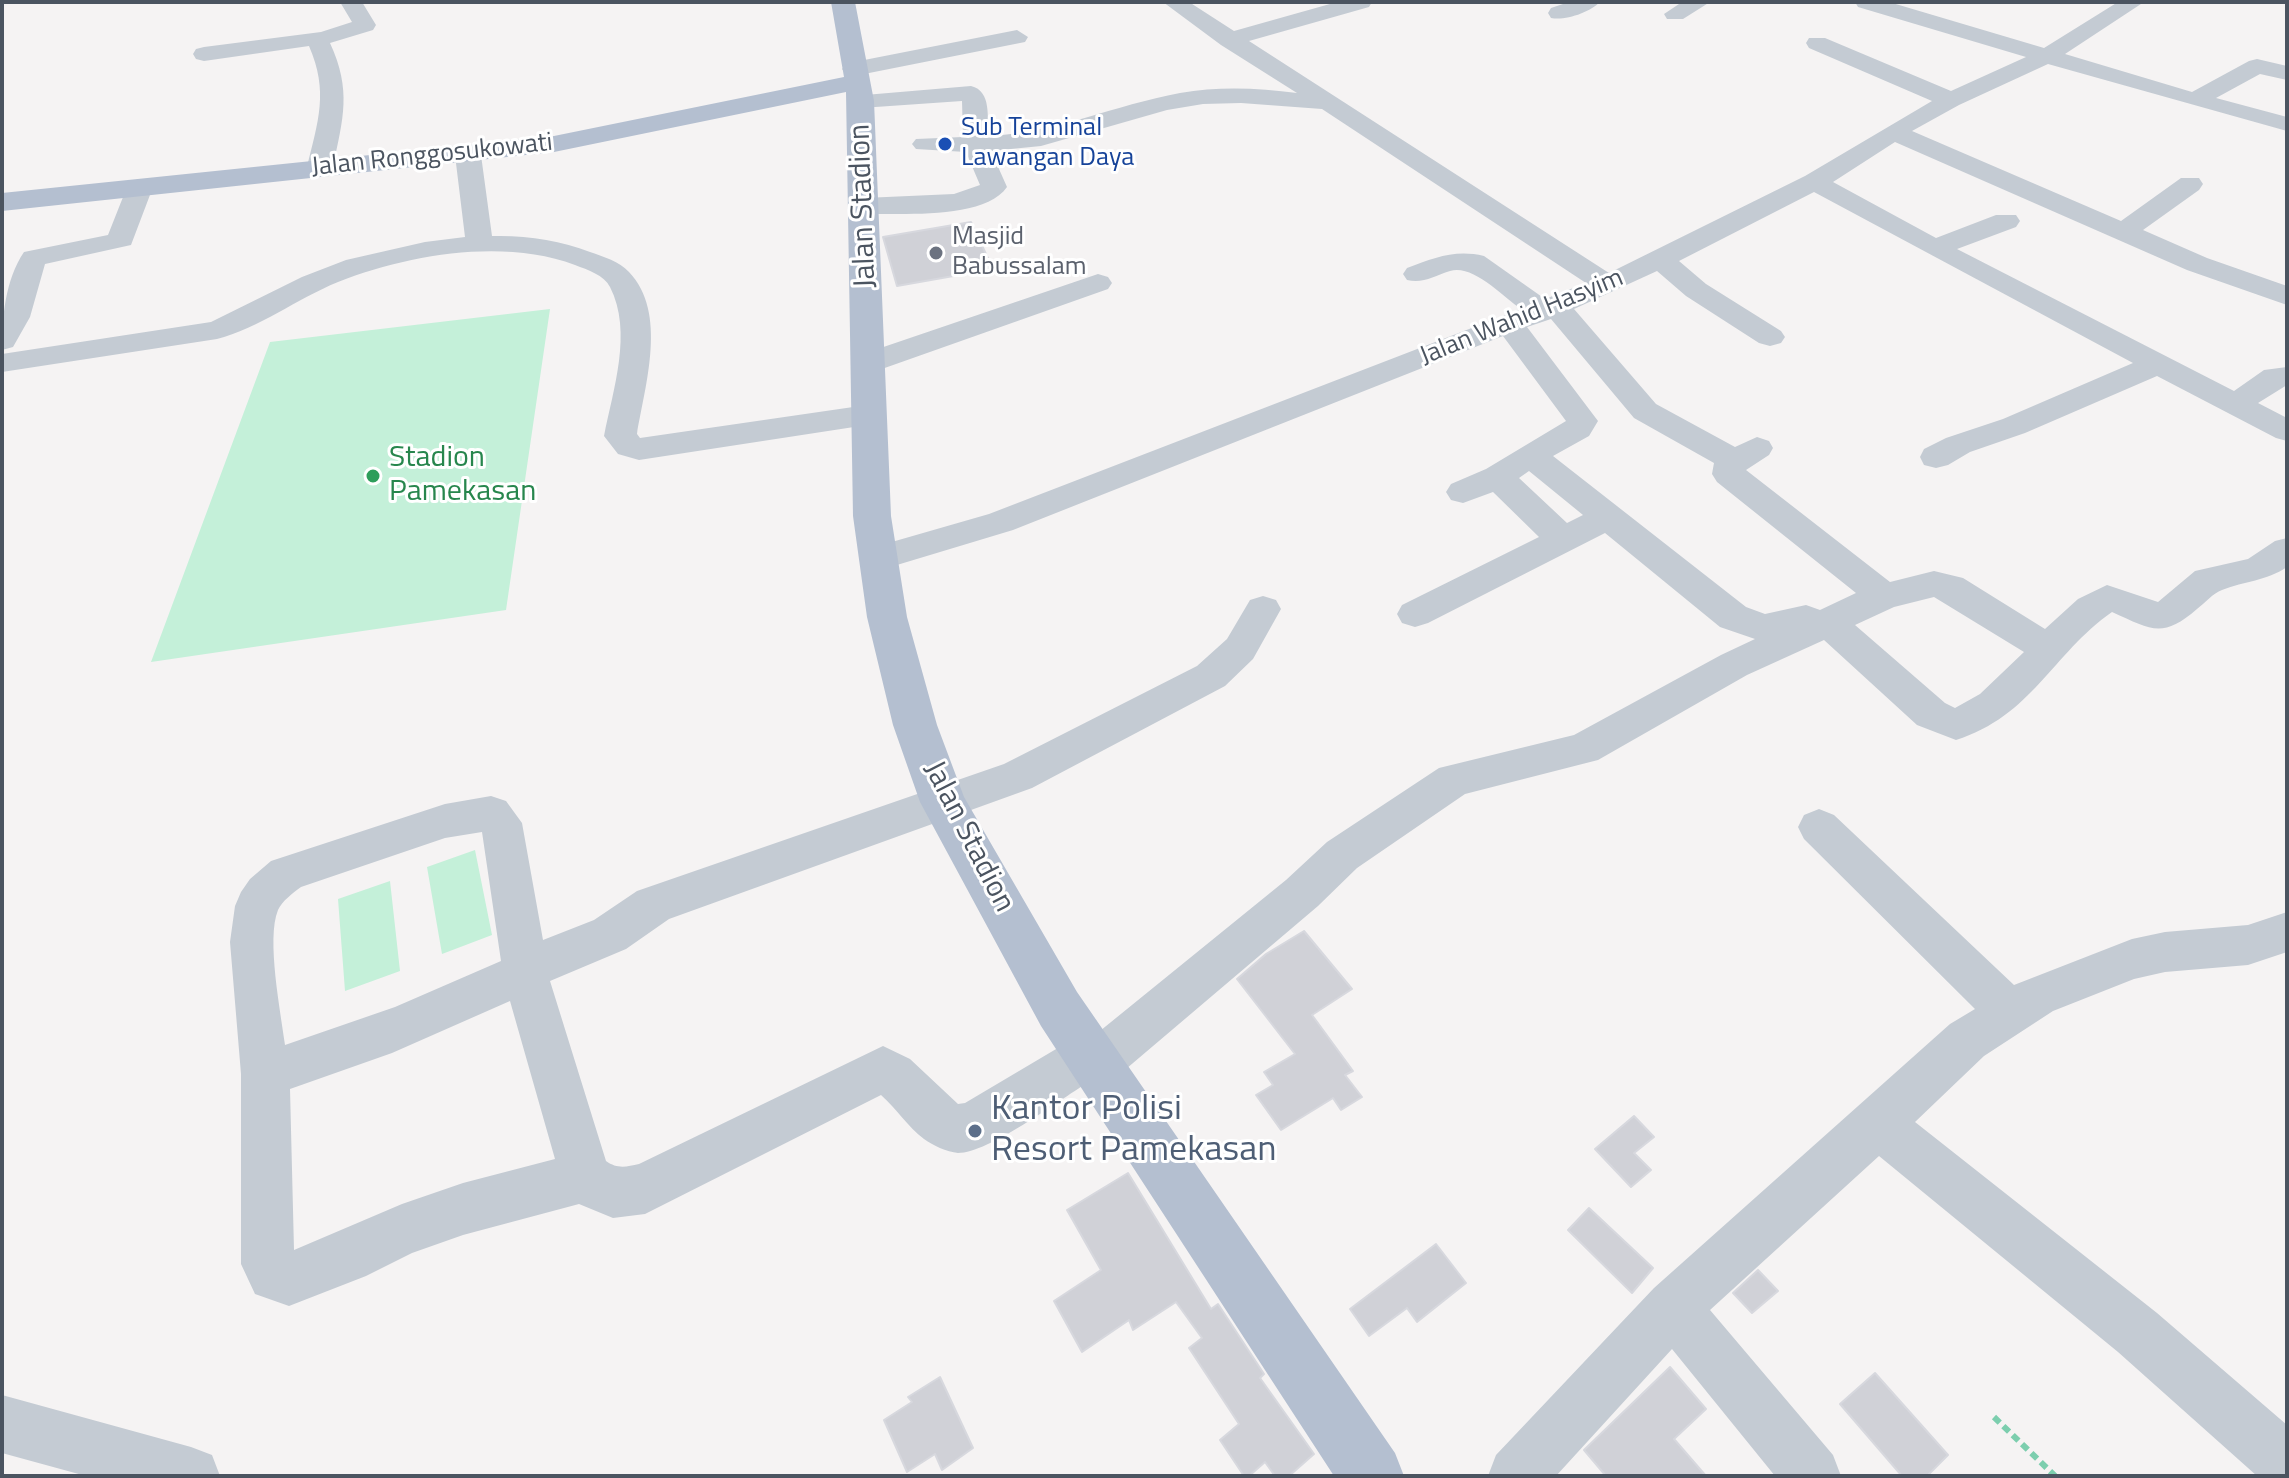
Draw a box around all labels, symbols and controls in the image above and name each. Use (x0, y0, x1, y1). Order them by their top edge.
place label: Sub Terminal Lawangan Daya (961, 113, 1134, 174)
street label: Jalan Stadion (843, 123, 885, 289)
street label: Jalan Ronggosukowati (310, 128, 554, 184)
marker: Sub Terminal Lawangan Daya (936, 135, 954, 153)
place label: Masjid Babussalam (952, 222, 1086, 284)
marker: Masjid Babussalam (927, 244, 945, 262)
street label: Jalan Wahid Hasyim (1416, 263, 1628, 373)
place label: Stadion Pamekasan (389, 441, 536, 512)
marker: Stadion Pamekasan (364, 467, 382, 485)
street label: Jalan Stadion (915, 756, 1021, 918)
place label: Kantor Polisi Resort Pamekasan (991, 1088, 1277, 1173)
marker: Kantor Polisi Resort Pamekasan (966, 1122, 984, 1140)

